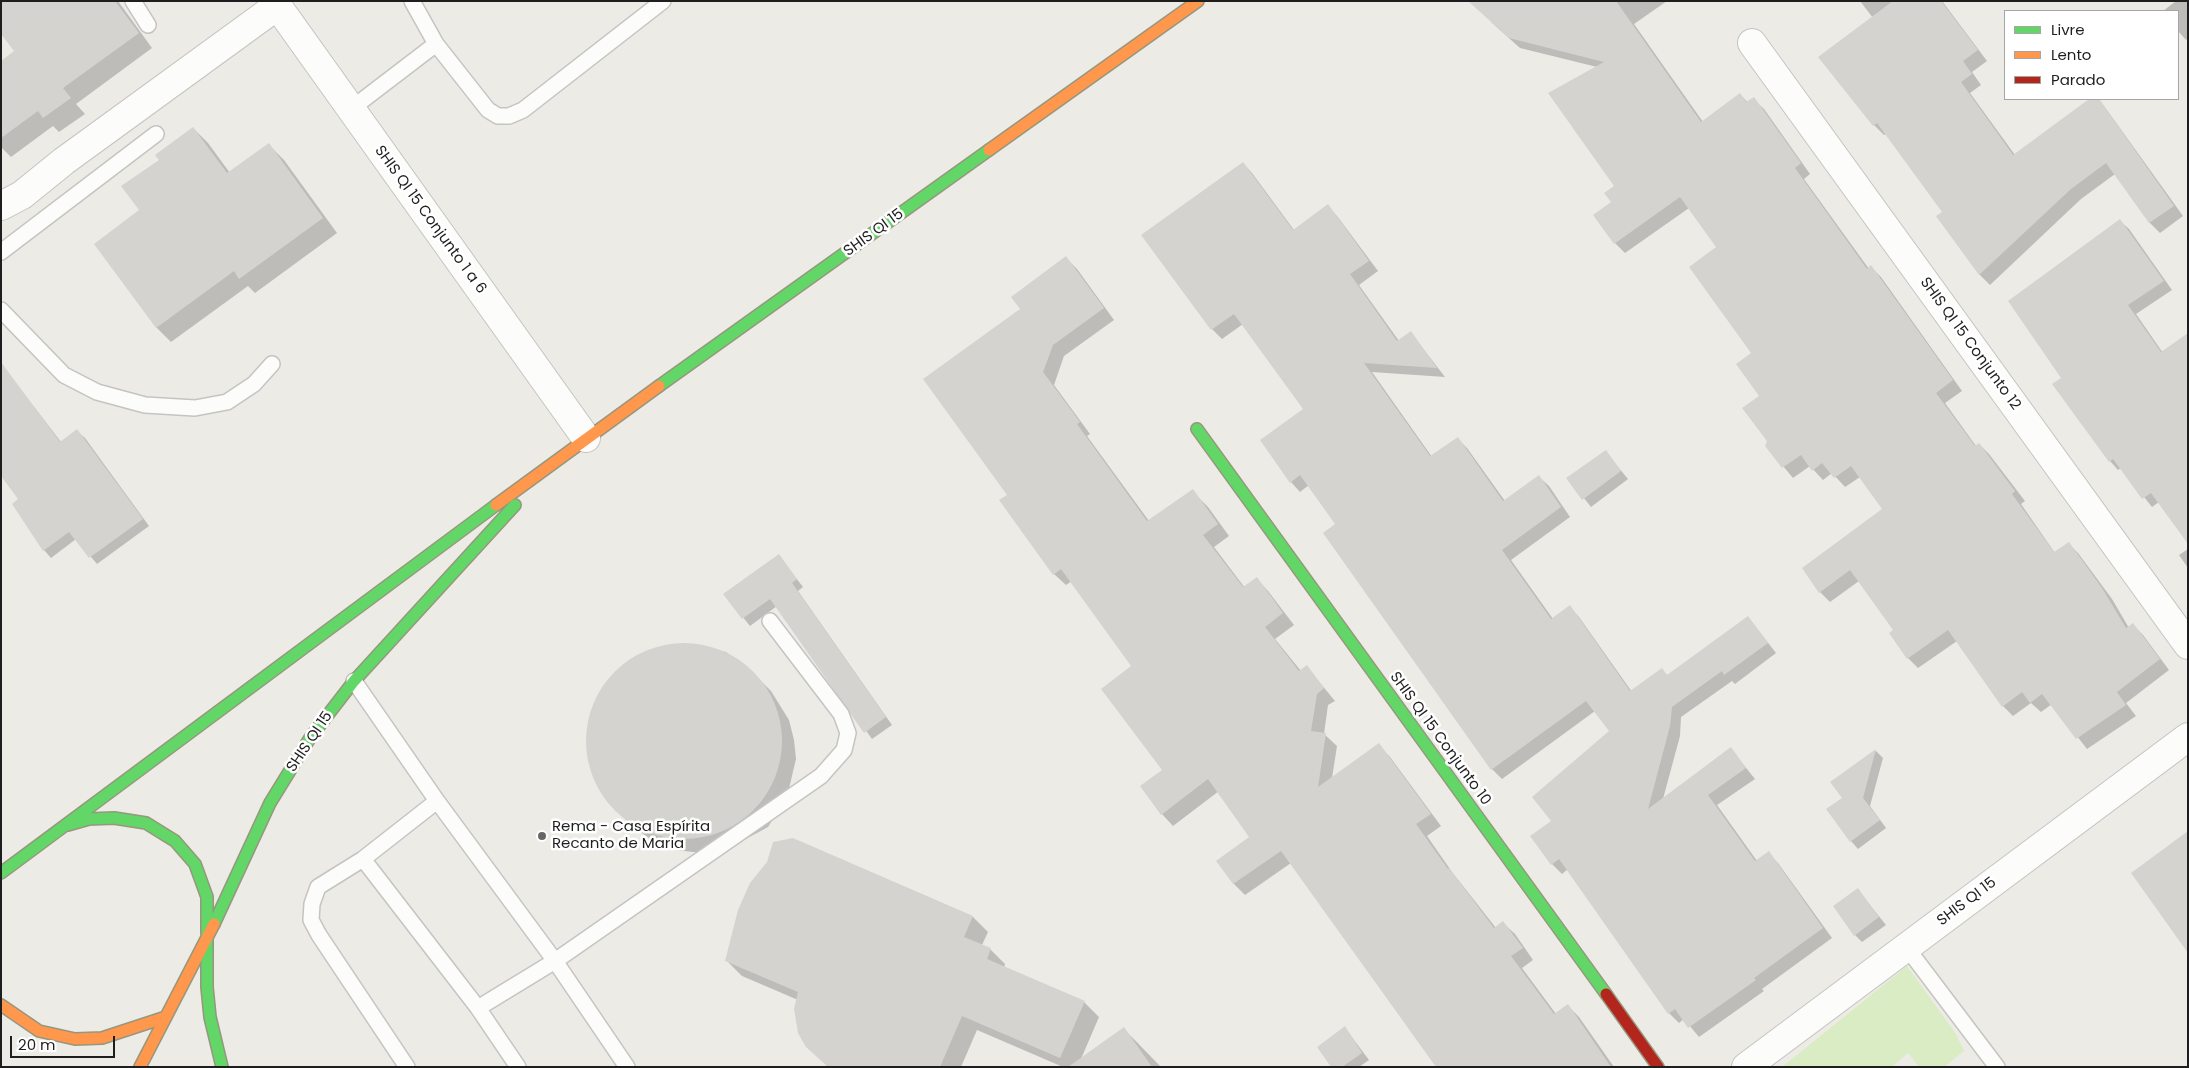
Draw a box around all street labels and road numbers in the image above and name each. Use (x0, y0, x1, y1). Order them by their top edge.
street label: SHIS QI 15 Conjunto 1 a 6 (370, 142, 490, 298)
street label: SHIS QI 15 (841, 205, 907, 261)
street label: SHIS QI 15 Conjunto 12 (1916, 274, 2024, 414)
street label: SHIS QI 15 Conjunto 10 (1386, 669, 1494, 809)
street label: SHIS QI 15 (283, 708, 337, 776)
street label: SHIS QI 15 (1934, 874, 2000, 930)

